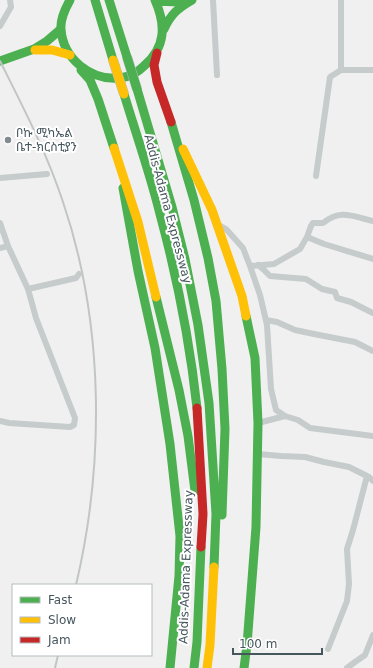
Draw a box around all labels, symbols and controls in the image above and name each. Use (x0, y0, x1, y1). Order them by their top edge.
place label: ቦኩ ሚካኤል ቤተ-ክርስቲያን (16, 126, 77, 154)
street label: Addis-Adama Expressway (141, 133, 195, 285)
marker: ቦኩ ሚካኤል ቤተ-ክርስቲያን (3, 135, 13, 145)
street label: Addis-Adama Expressway (176, 490, 196, 644)
legend (12, 584, 152, 656)
text: Fast (48, 593, 72, 607)
text: Slow (48, 613, 76, 627)
scale bar (233, 630, 322, 656)
text: Jam (47, 633, 71, 647)
text: 100 m (239, 637, 277, 651)

